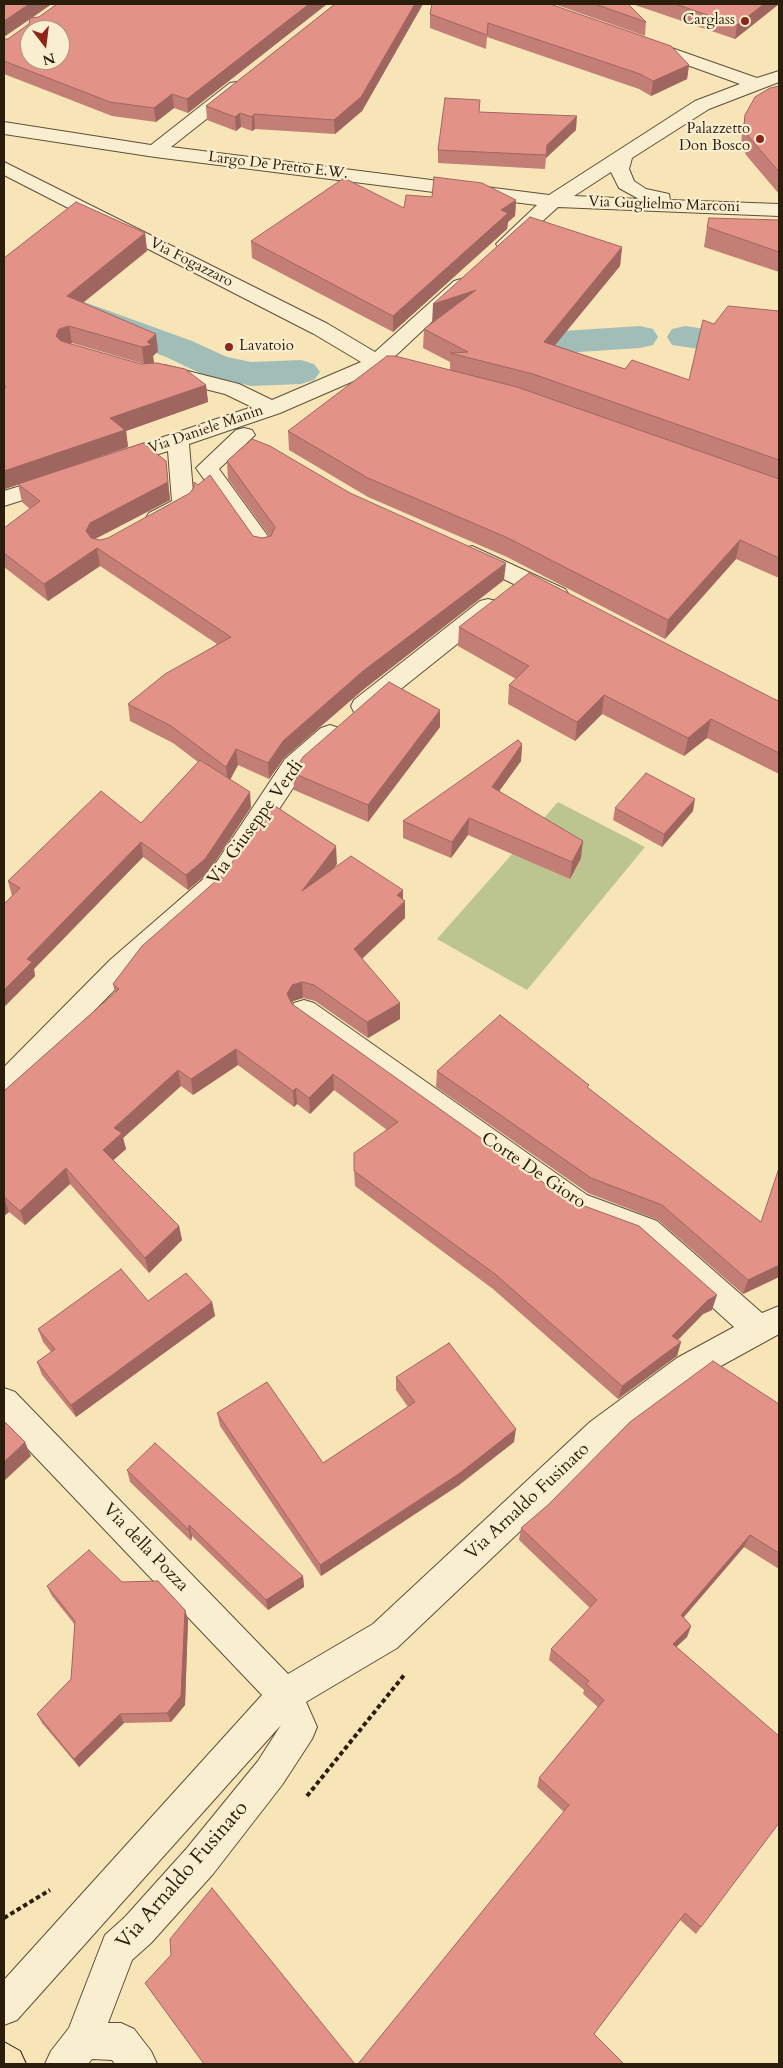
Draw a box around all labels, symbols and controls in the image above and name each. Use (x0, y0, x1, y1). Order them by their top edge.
place label: Carglass (683, 12, 735, 30)
marker: Carglass (739, 15, 751, 27)
north arrow (20, 20, 70, 70)
text: N (40, 48, 57, 70)
place label: Palazzetto Don Bosco (679, 121, 750, 156)
marker: Palazzetto Don Bosco (754, 133, 766, 145)
street label: Largo De Pretto E.W. (207, 148, 349, 184)
street label: Via Guglielmo Marconi (588, 193, 740, 217)
street label: Via Fogazzaro (146, 234, 236, 292)
place label: Lavatoio (239, 338, 294, 356)
marker: Lavatoio (223, 341, 235, 353)
street label: Via Daniele Manin (146, 402, 266, 458)
street label: Via Giuseppe Verdi (203, 756, 309, 890)
street label: Corte De Gioro (477, 1128, 589, 1214)
street label: Via Arnaldo Fusinato (462, 1439, 594, 1565)
street label: Via della Pozza (97, 1499, 193, 1597)
street label: Via Arnaldo Fusinato (112, 1797, 254, 1955)

